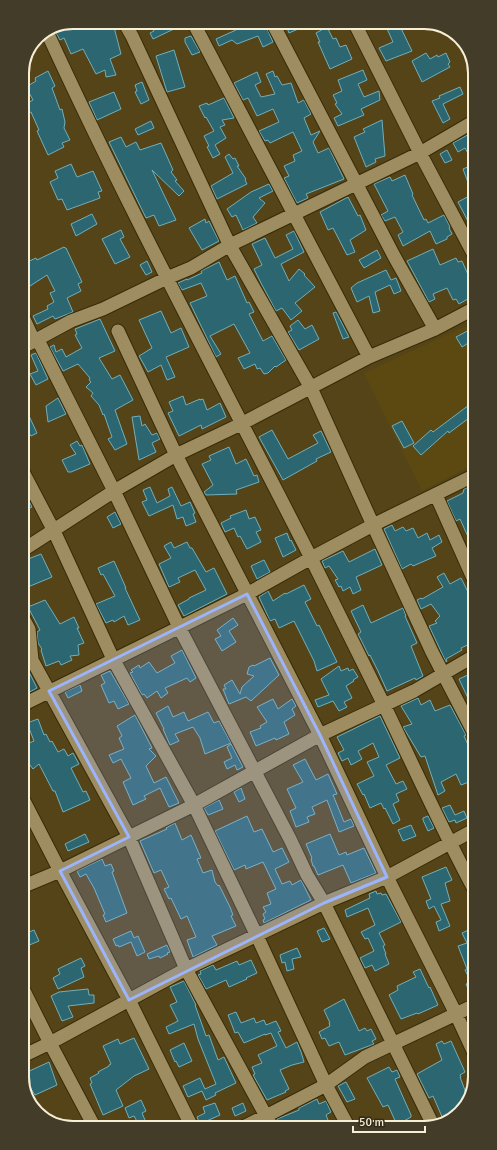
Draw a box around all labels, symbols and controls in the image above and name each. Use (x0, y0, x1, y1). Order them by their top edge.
scale bar (353, 1108, 425, 1134)
text: 50 m (359, 1115, 384, 1130)

